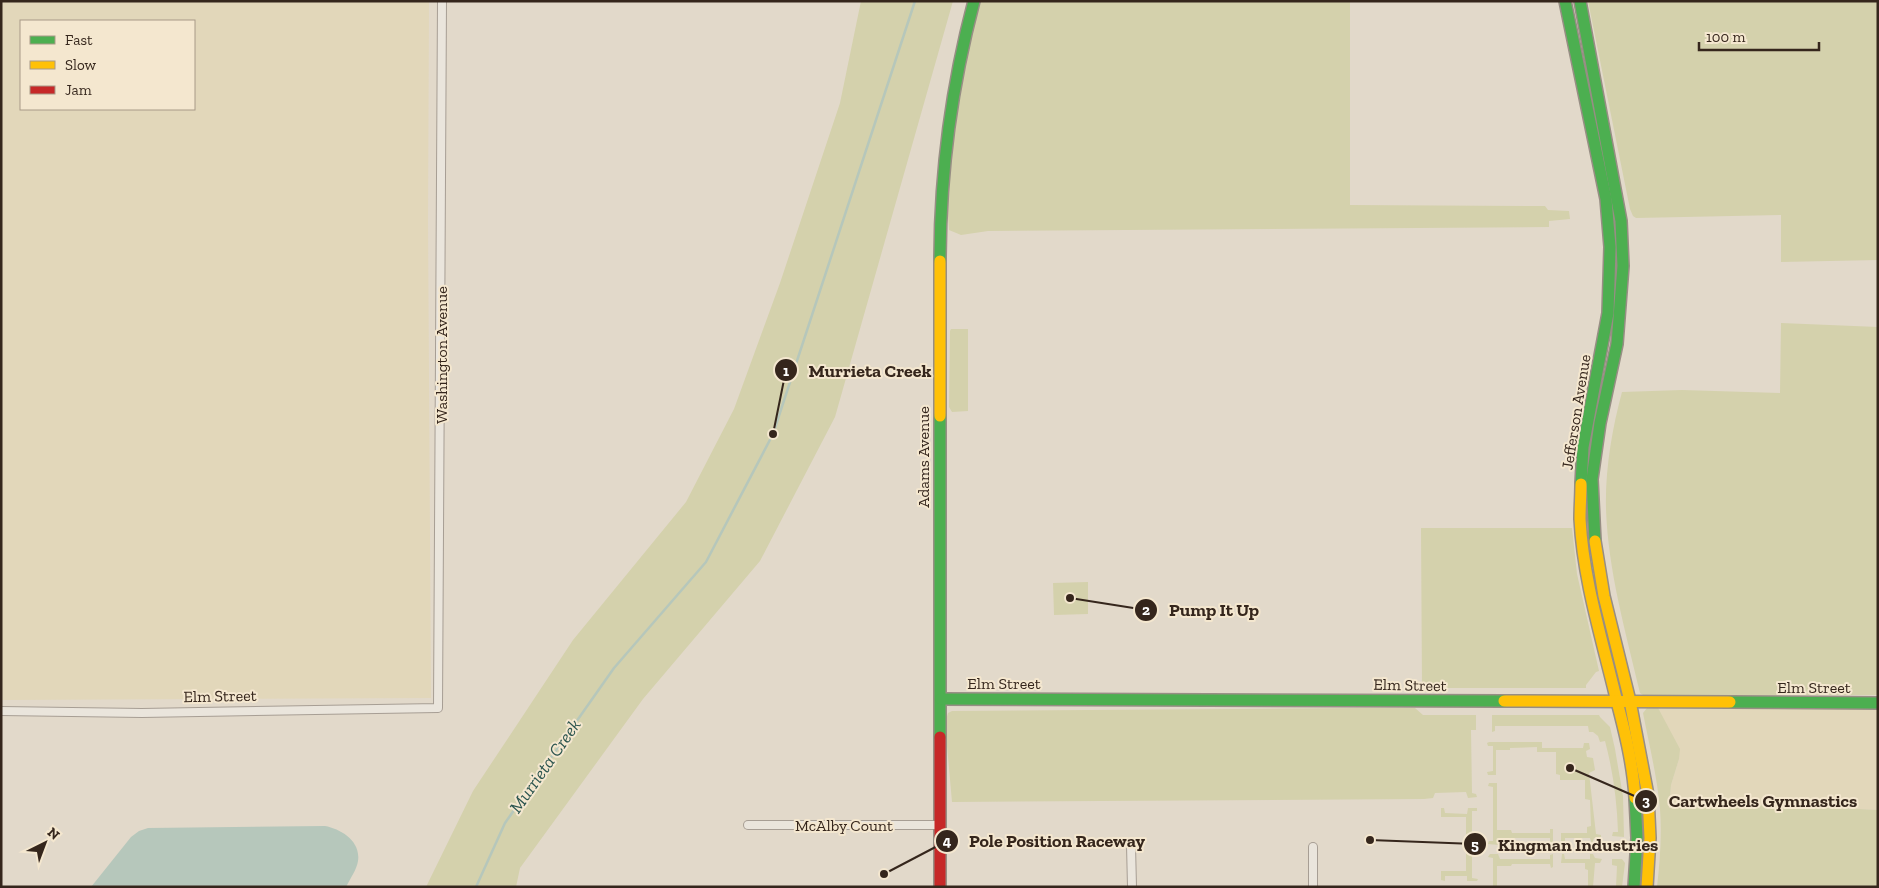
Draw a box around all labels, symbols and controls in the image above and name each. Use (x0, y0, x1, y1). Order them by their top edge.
legend (20, 20, 195, 110)
scale bar (1699, 20, 1819, 52)
text: 100 m (1706, 28, 1745, 46)
text: Fast (65, 31, 93, 49)
text: Slow (65, 56, 97, 74)
text: Jam (65, 81, 92, 99)
street label: Washington Avenue (432, 286, 451, 424)
street label: Jefferson Avenue (1557, 353, 1595, 471)
callout: Murrieta Creek (773, 354, 941, 387)
text: Murrieta Creek (809, 360, 931, 382)
text: 1 (783, 362, 789, 380)
street label: Adams Avenue (914, 406, 933, 508)
callout: Pump It Up (1134, 594, 1269, 627)
text: Pump It Up (1169, 599, 1259, 621)
text: 2 (1142, 601, 1150, 619)
street label: Elm Street (967, 674, 1041, 693)
street label: Elm Street (1373, 675, 1447, 695)
street label: Elm Street (1777, 678, 1851, 697)
street label: Elm Street (183, 686, 257, 706)
water label: Murrieta Creek (505, 715, 585, 817)
callout: Cartwheels Gymnastics (1634, 784, 1867, 817)
text: Cartwheels Gymnastics (1669, 790, 1857, 812)
text: 3 (1642, 792, 1650, 810)
street label: McAlby Count (795, 816, 893, 835)
north arrow (20, 818, 70, 868)
text: N (44, 824, 63, 844)
callout: Pole Position Raceway (934, 824, 1155, 857)
callout: Kingman Industries (1462, 828, 1668, 861)
text: Pole Position Raceway (969, 830, 1146, 852)
text: 4 (943, 832, 952, 850)
text: Kingman Industries (1498, 834, 1658, 856)
text: 5 (1471, 836, 1479, 854)

